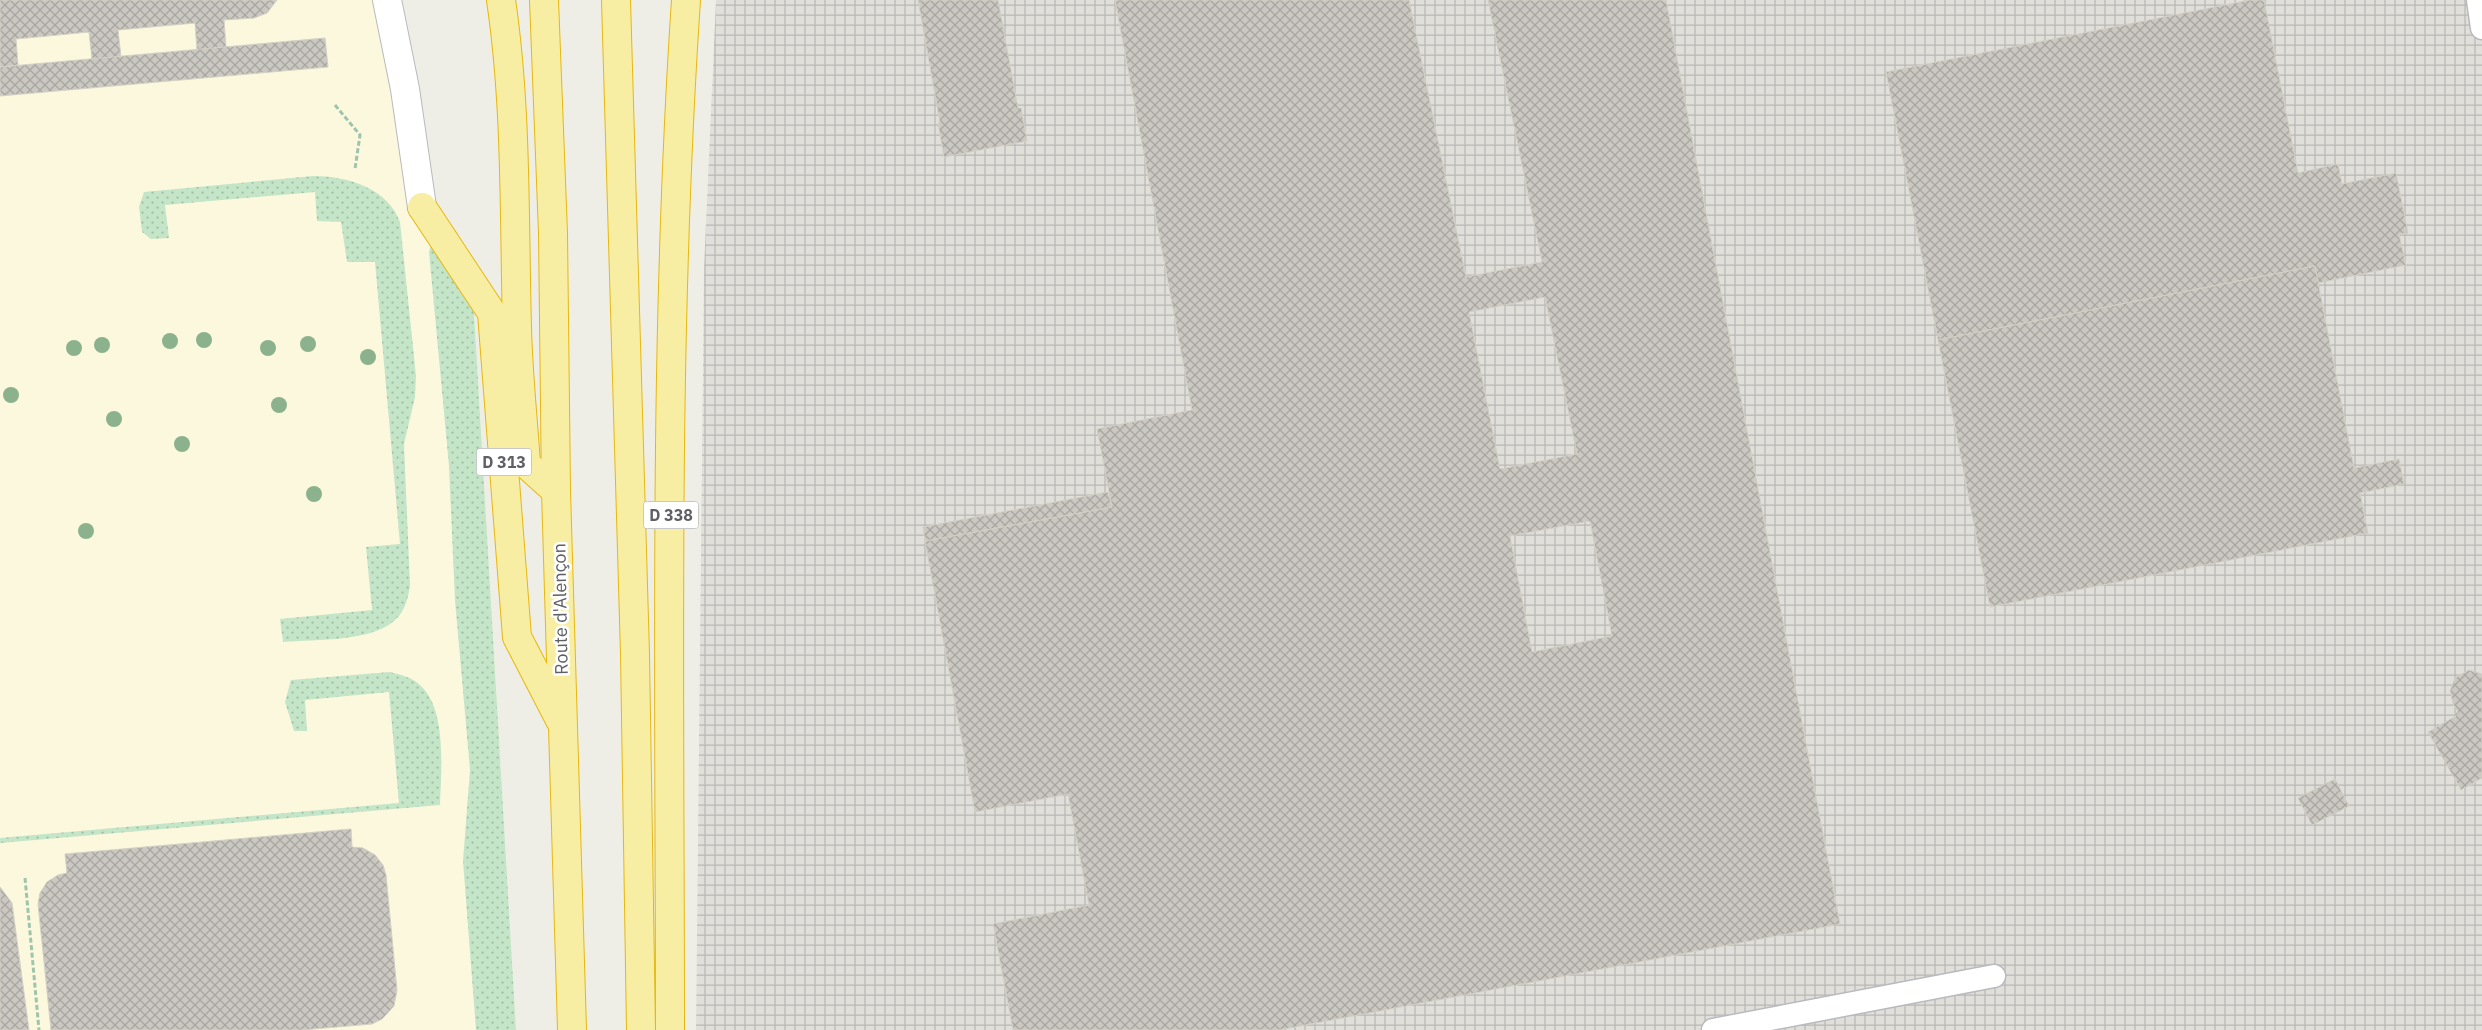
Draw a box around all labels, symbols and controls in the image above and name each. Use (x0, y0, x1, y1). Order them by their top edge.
road number: D 313 (476, 448, 532, 476)
road number: D 338 (644, 502, 698, 528)
street label: Route d'Alençon (547, 543, 573, 675)

